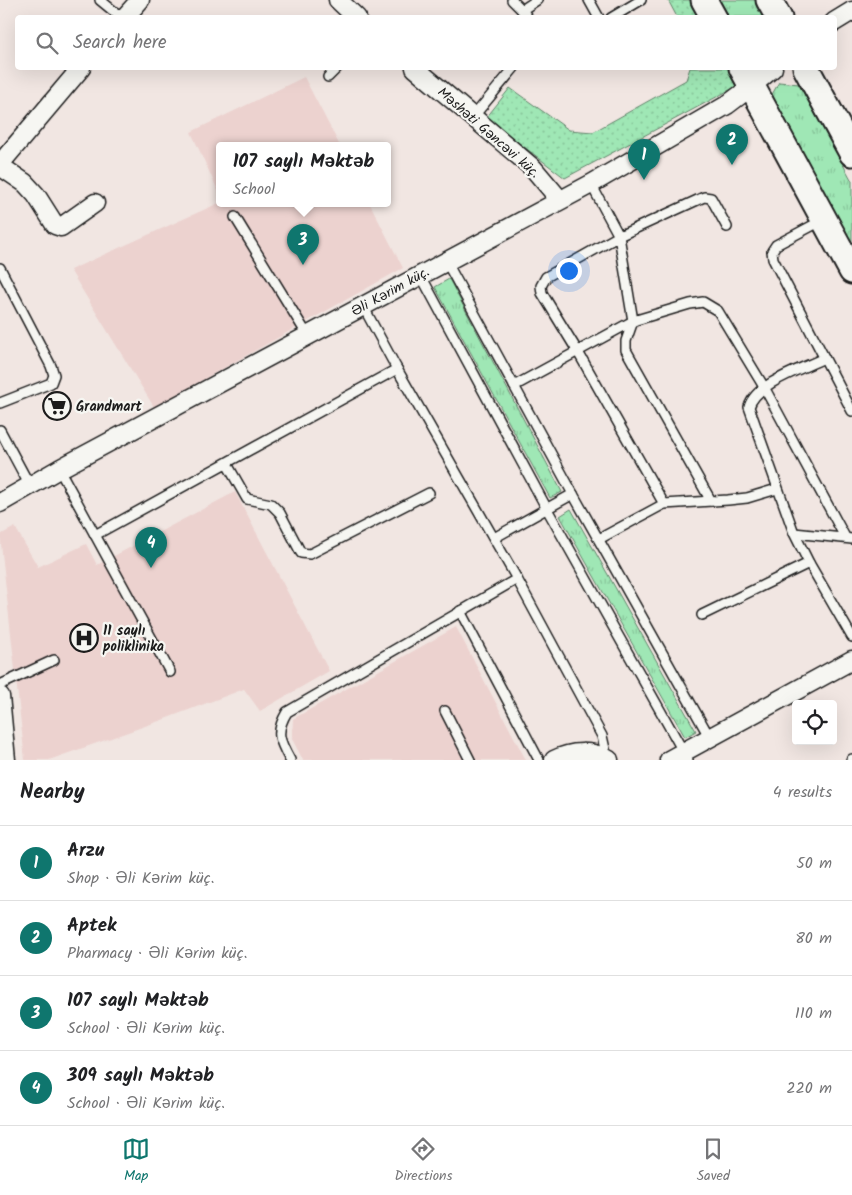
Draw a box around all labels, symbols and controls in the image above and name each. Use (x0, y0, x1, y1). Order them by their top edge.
search box (15, 15, 837, 70)
text: Search here (73, 28, 167, 58)
icon: search (33, 29, 61, 57)
street label: Məshəti Gəncəvi küç. (432, 82, 545, 184)
pin: 2 (716, 124, 748, 165)
pin: 1 (628, 139, 660, 180)
popup (216, 142, 391, 207)
text: 107 saylı Məktəb (233, 147, 374, 177)
text: School (233, 177, 275, 202)
pin: 3 (287, 224, 319, 265)
your location (556, 258, 582, 284)
street label: Əli Kərim küç. (347, 261, 434, 322)
supermarket icon: Grandmart (42, 391, 72, 421)
place label: Grandmart (76, 396, 143, 418)
pin: 4 (135, 527, 167, 568)
place label: 11 saylı poliklinika (102, 620, 164, 658)
hospital icon: 11 saylı poliklinika (69, 623, 99, 653)
map controls (792, 700, 837, 745)
button: locate (792, 700, 837, 745)
text: Nearby (20, 776, 85, 809)
text: 4 results (773, 780, 832, 805)
text: Arzu (67, 836, 104, 866)
text: 1 (34, 851, 38, 876)
text: 50 m (796, 851, 832, 876)
text: Shop · Əli Kərim küç. (67, 866, 215, 891)
text: Aptek (67, 911, 116, 941)
text: 2 (31, 926, 41, 951)
text: 80 m (795, 926, 832, 951)
text: Pharmacy · Əli Kərim küç. (67, 941, 247, 966)
text: 107 saylı Məktəb (67, 986, 209, 1016)
text: 3 (32, 1001, 40, 1026)
text: 110 m (795, 1001, 832, 1026)
text: School · Əli Kərim küç. (67, 1016, 225, 1041)
text: 309 saylı Məktəb (67, 1061, 214, 1091)
text: 4 (32, 1076, 40, 1101)
text: 220 m (786, 1076, 832, 1101)
text: School · Əli Kərim küç. (67, 1091, 225, 1116)
tab: Map (122, 1135, 150, 1187)
tab: Directions (394, 1135, 452, 1187)
tab: Saved (697, 1135, 730, 1187)

